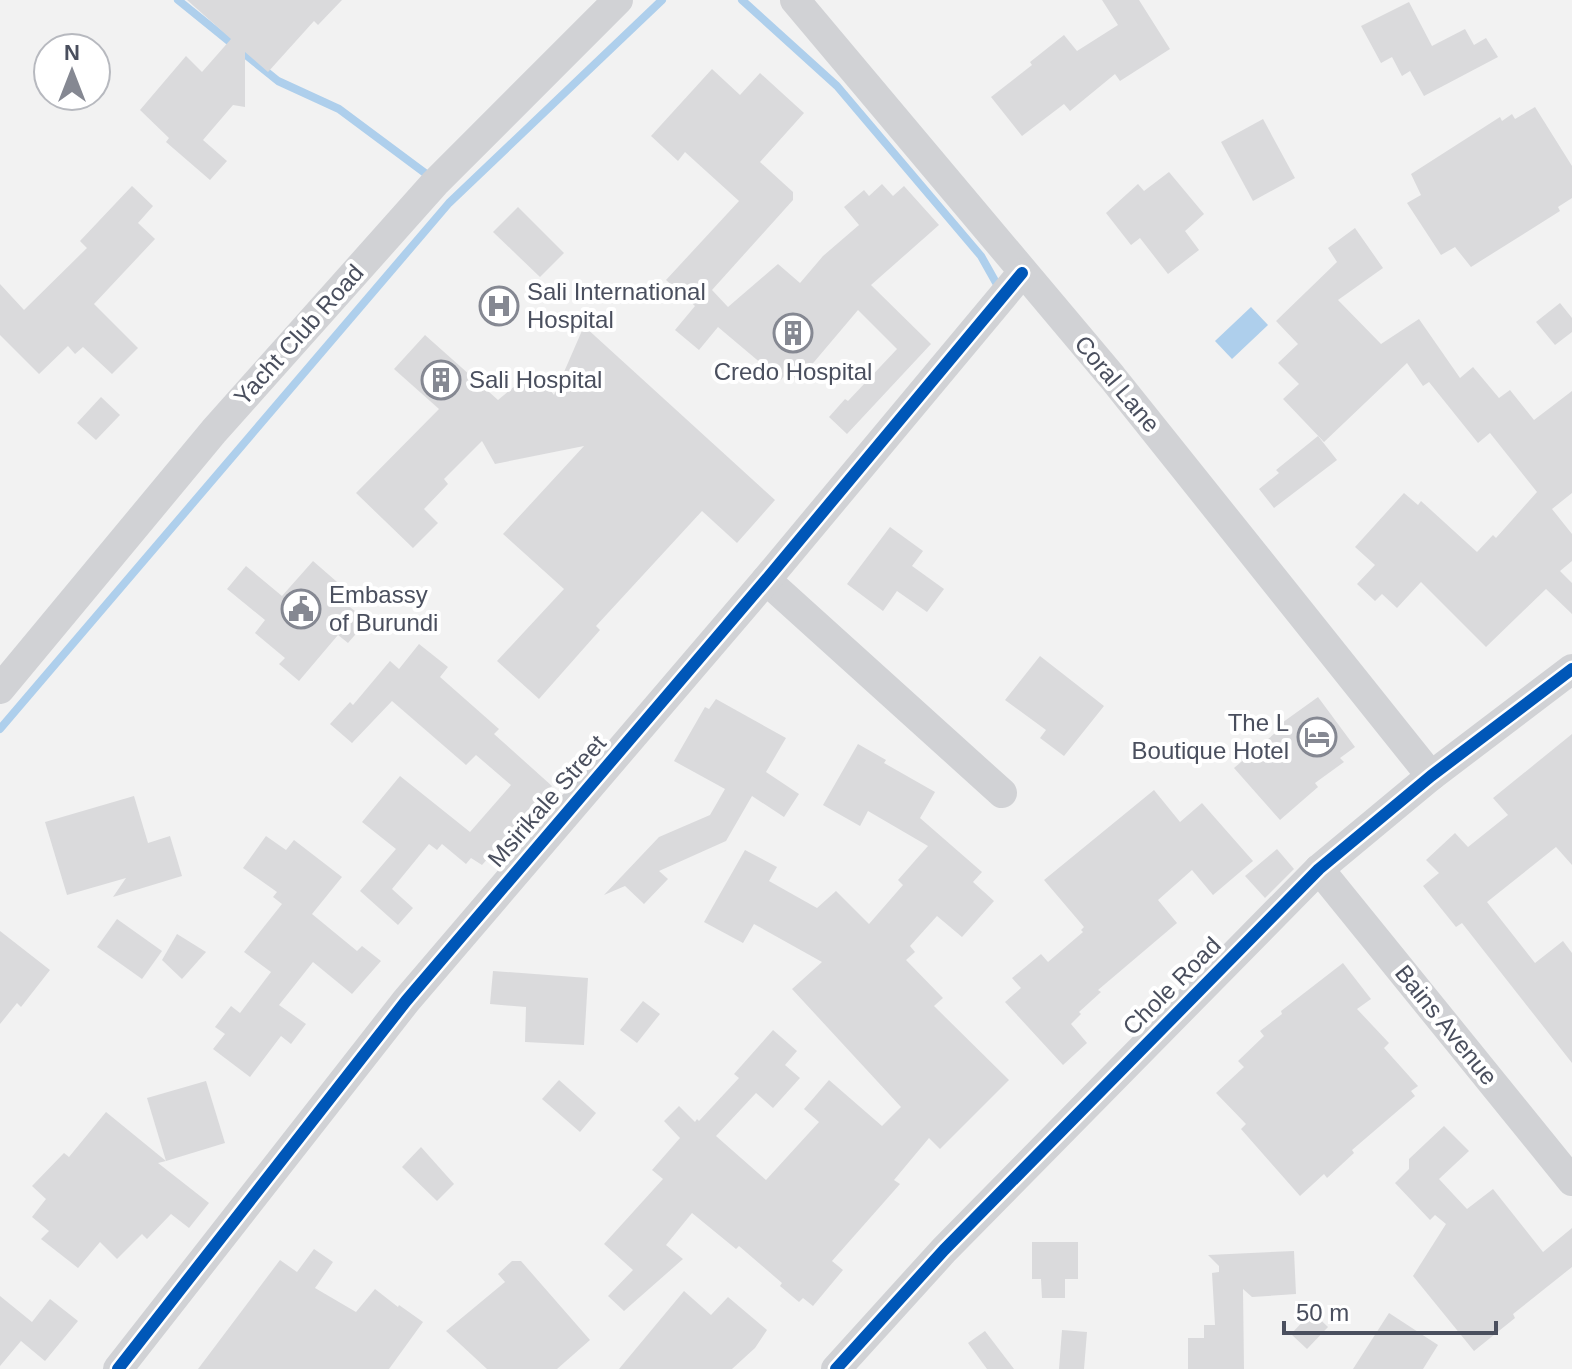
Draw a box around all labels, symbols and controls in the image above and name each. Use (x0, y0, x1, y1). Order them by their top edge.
north arrow (32, 32, 112, 112)
text: N (64, 40, 80, 65)
street label: Yacht Club Road (228, 259, 369, 410)
place label: Sali International Hospital (527, 278, 706, 333)
hospital icon: Sali International Hospital (478, 285, 520, 327)
building icon: Credo Hospital (772, 312, 814, 354)
street label: Coral Lane (1069, 330, 1165, 437)
place label: Credo Hospital (714, 358, 872, 385)
building icon: Sali Hospital (420, 359, 462, 401)
place label: Sali Hospital (469, 366, 602, 393)
place label: Embassy of Burundi (329, 581, 438, 636)
public building icon: Embassy of Burundi (280, 588, 322, 630)
place label: The L Boutique Hotel (1132, 709, 1289, 764)
hotel icon: The L Boutique Hotel (1296, 716, 1338, 758)
street label: Msirikale Street (482, 729, 611, 872)
street label: Chole Road (1117, 931, 1226, 1040)
street label: Bains Avenue (1390, 959, 1503, 1090)
scale bar (1284, 1285, 1496, 1335)
text: 50 m (1296, 1299, 1349, 1326)

